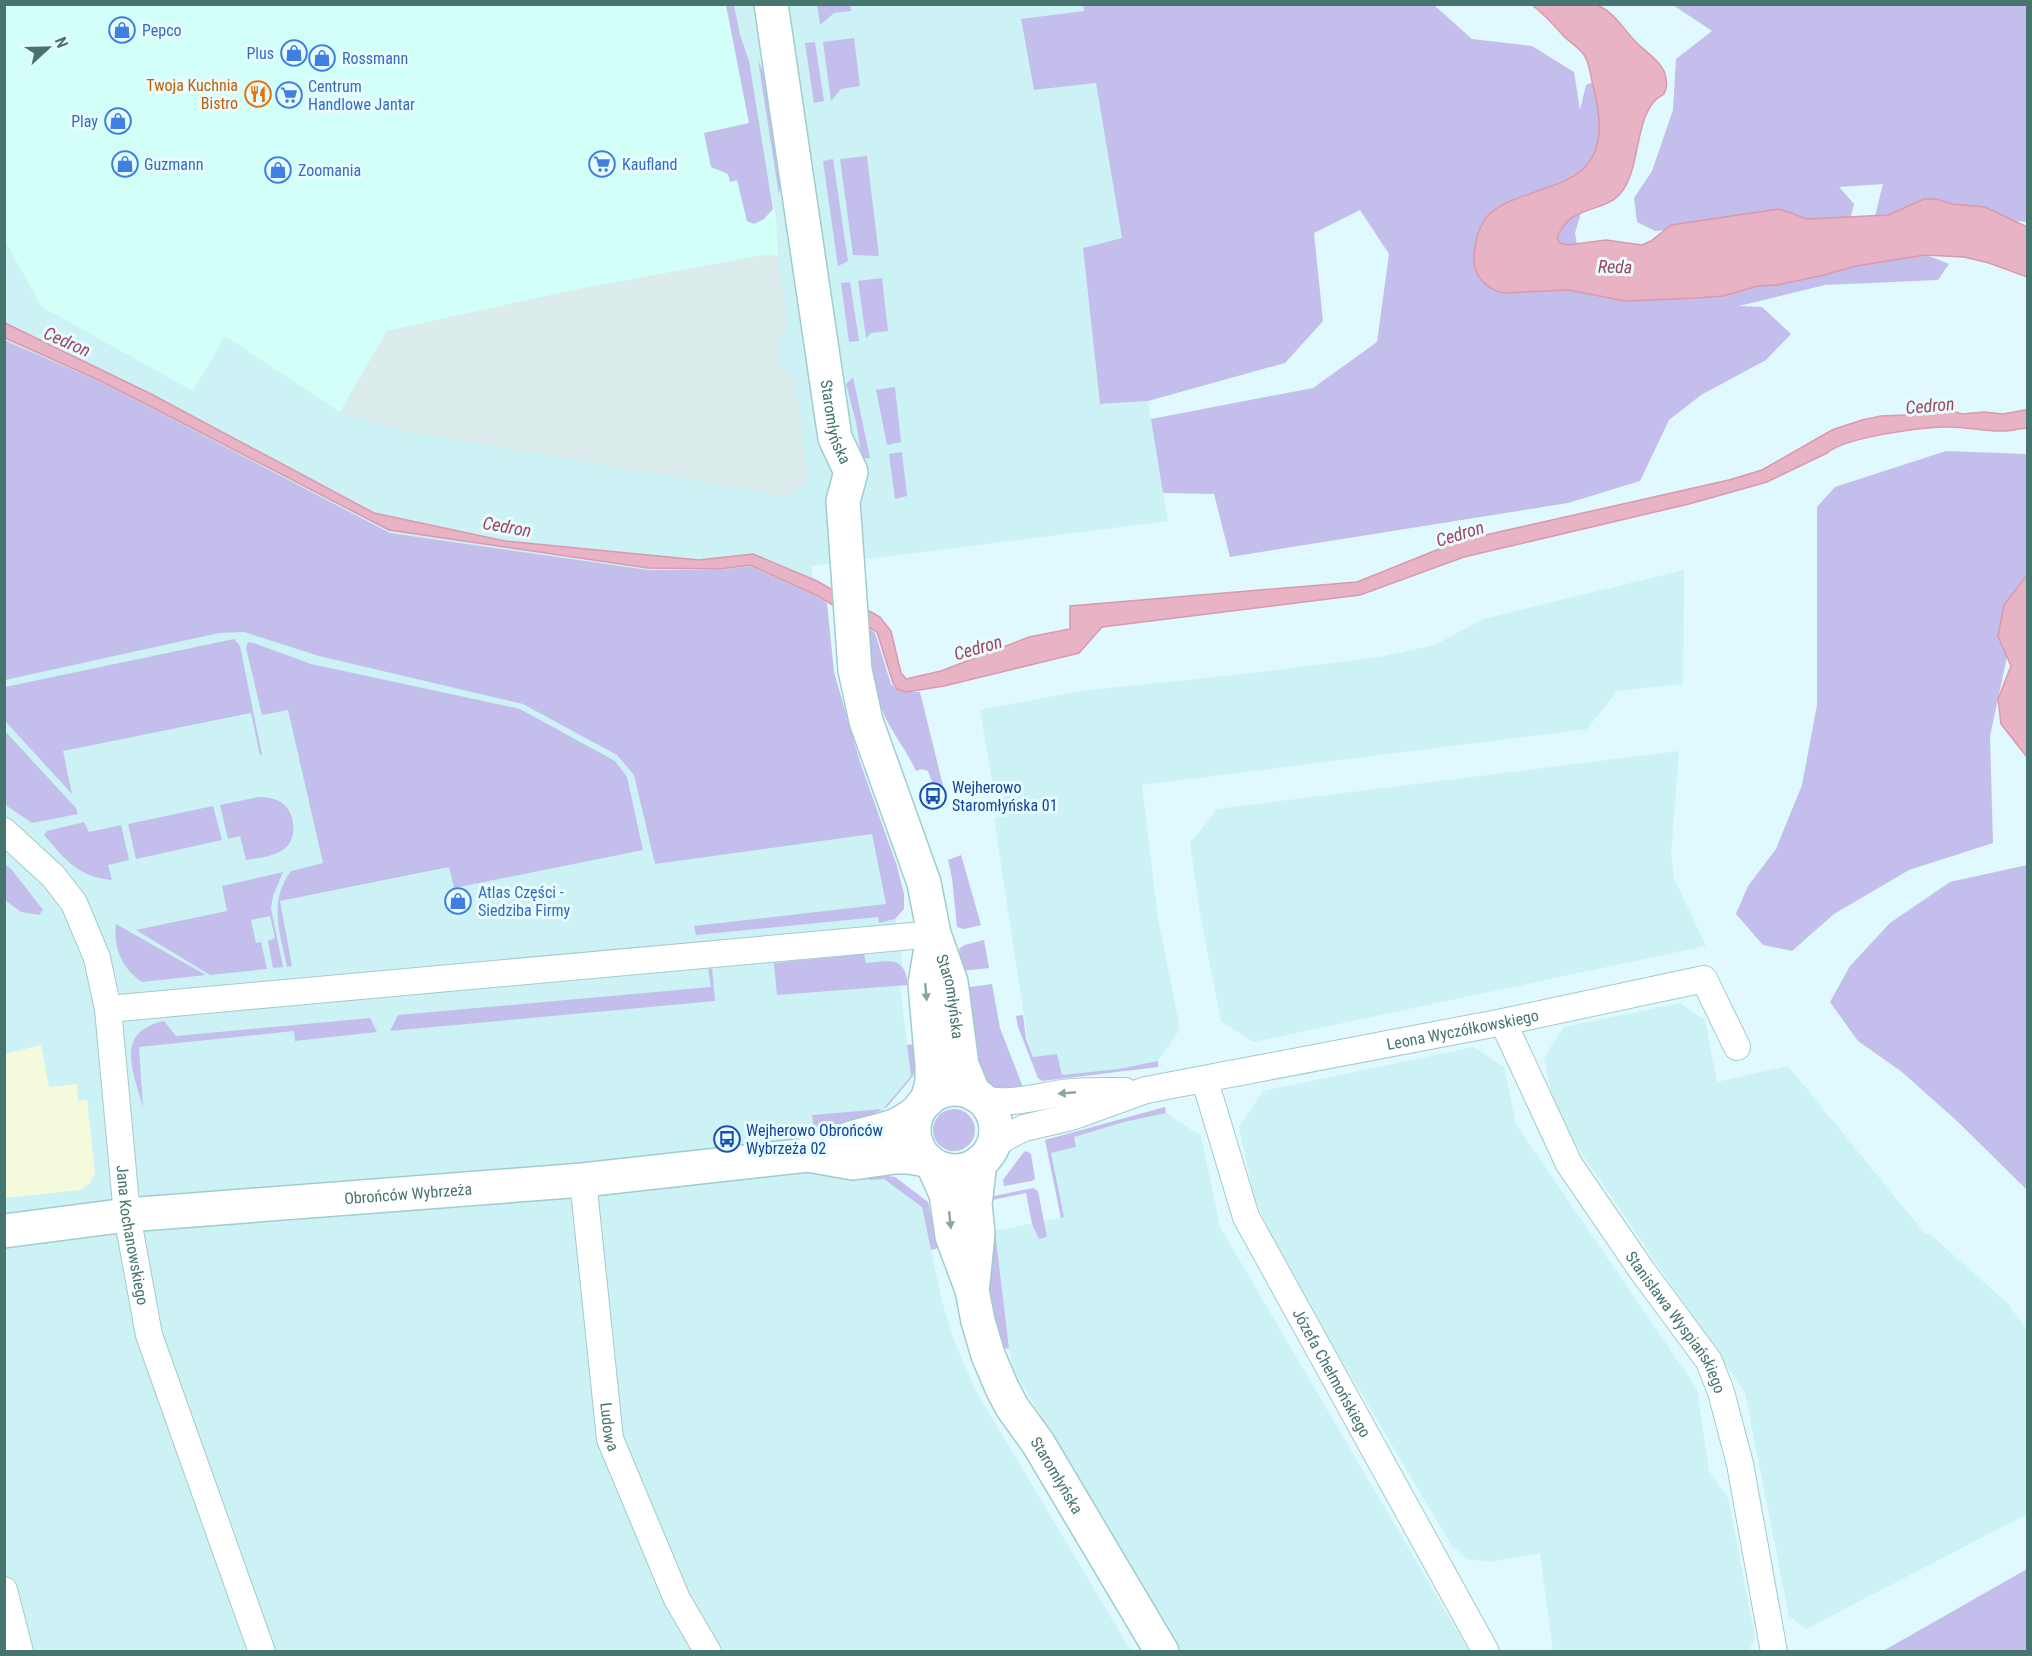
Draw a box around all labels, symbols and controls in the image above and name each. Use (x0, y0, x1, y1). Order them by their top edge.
shop icon: Pepco (107, 15, 137, 45)
north arrow (18, 18, 78, 78)
place label: Pepco (142, 21, 182, 40)
text: N (51, 34, 72, 51)
shop icon: Plus (279, 38, 309, 68)
shop icon: Rossmann (307, 43, 337, 73)
place label: Plus (246, 44, 274, 63)
place label: Rossmann (342, 49, 408, 68)
place label: Twoja Kuchnia Bistro (146, 76, 238, 113)
place label: Centrum Handlowe Jantar (308, 77, 415, 114)
restaurant icon: Twoja Kuchnia Bistro (243, 79, 273, 109)
supermarket icon: Centrum Handlowe Jantar (274, 80, 304, 110)
shop icon: Play (103, 106, 133, 136)
place label: Play (71, 112, 98, 131)
shop icon: Guzmann (110, 149, 140, 179)
supermarket icon: Kaufland (587, 149, 617, 179)
place label: Guzmann (144, 155, 203, 174)
shop icon: Zoomania (263, 155, 293, 185)
place label: Kaufland (622, 155, 678, 174)
place label: Zoomania (298, 161, 361, 180)
water label: Reda (1598, 256, 1632, 277)
water label: Cedron (41, 322, 94, 361)
street label: Staromłyńska (817, 379, 855, 467)
water label: Cedron (1905, 393, 1955, 418)
water label: Cedron (481, 512, 533, 541)
water label: Cedron (1433, 516, 1486, 551)
water label: Cedron (951, 631, 1004, 664)
place label: Wejherowo Staromłyńska 01 (952, 778, 1058, 815)
bus stop icon: Wejherowo Staromłyńska 01 (918, 781, 948, 811)
place label: Atlas Części - Siedziba Firmy (478, 883, 571, 920)
shop icon: Atlas Części - Siedziba Firmy (443, 886, 473, 916)
street label: Staromłyńska (932, 952, 967, 1040)
one-way arrow (921, 983, 931, 1002)
street label: Leona Wyczółkowskiego (1385, 1006, 1540, 1054)
one-way arrow (1057, 1088, 1076, 1098)
place label: Wejherowo Obrońców Wybrzeża 02 (746, 1121, 883, 1158)
bus stop icon: Wejherowo Obrońców Wybrzeża 02 (712, 1124, 742, 1154)
street label: Jana Kochanowskiego (112, 1164, 152, 1307)
street label: Obrońców Wybrzeża (344, 1180, 473, 1208)
one-way arrow (945, 1211, 955, 1230)
street label: Stanisława Wyspiańskiego (1622, 1248, 1729, 1396)
street label: Józefa Chełmońskiego (1288, 1305, 1375, 1441)
street label: Ludowa (596, 1401, 623, 1454)
street label: Staromłyńska (1027, 1433, 1087, 1517)

